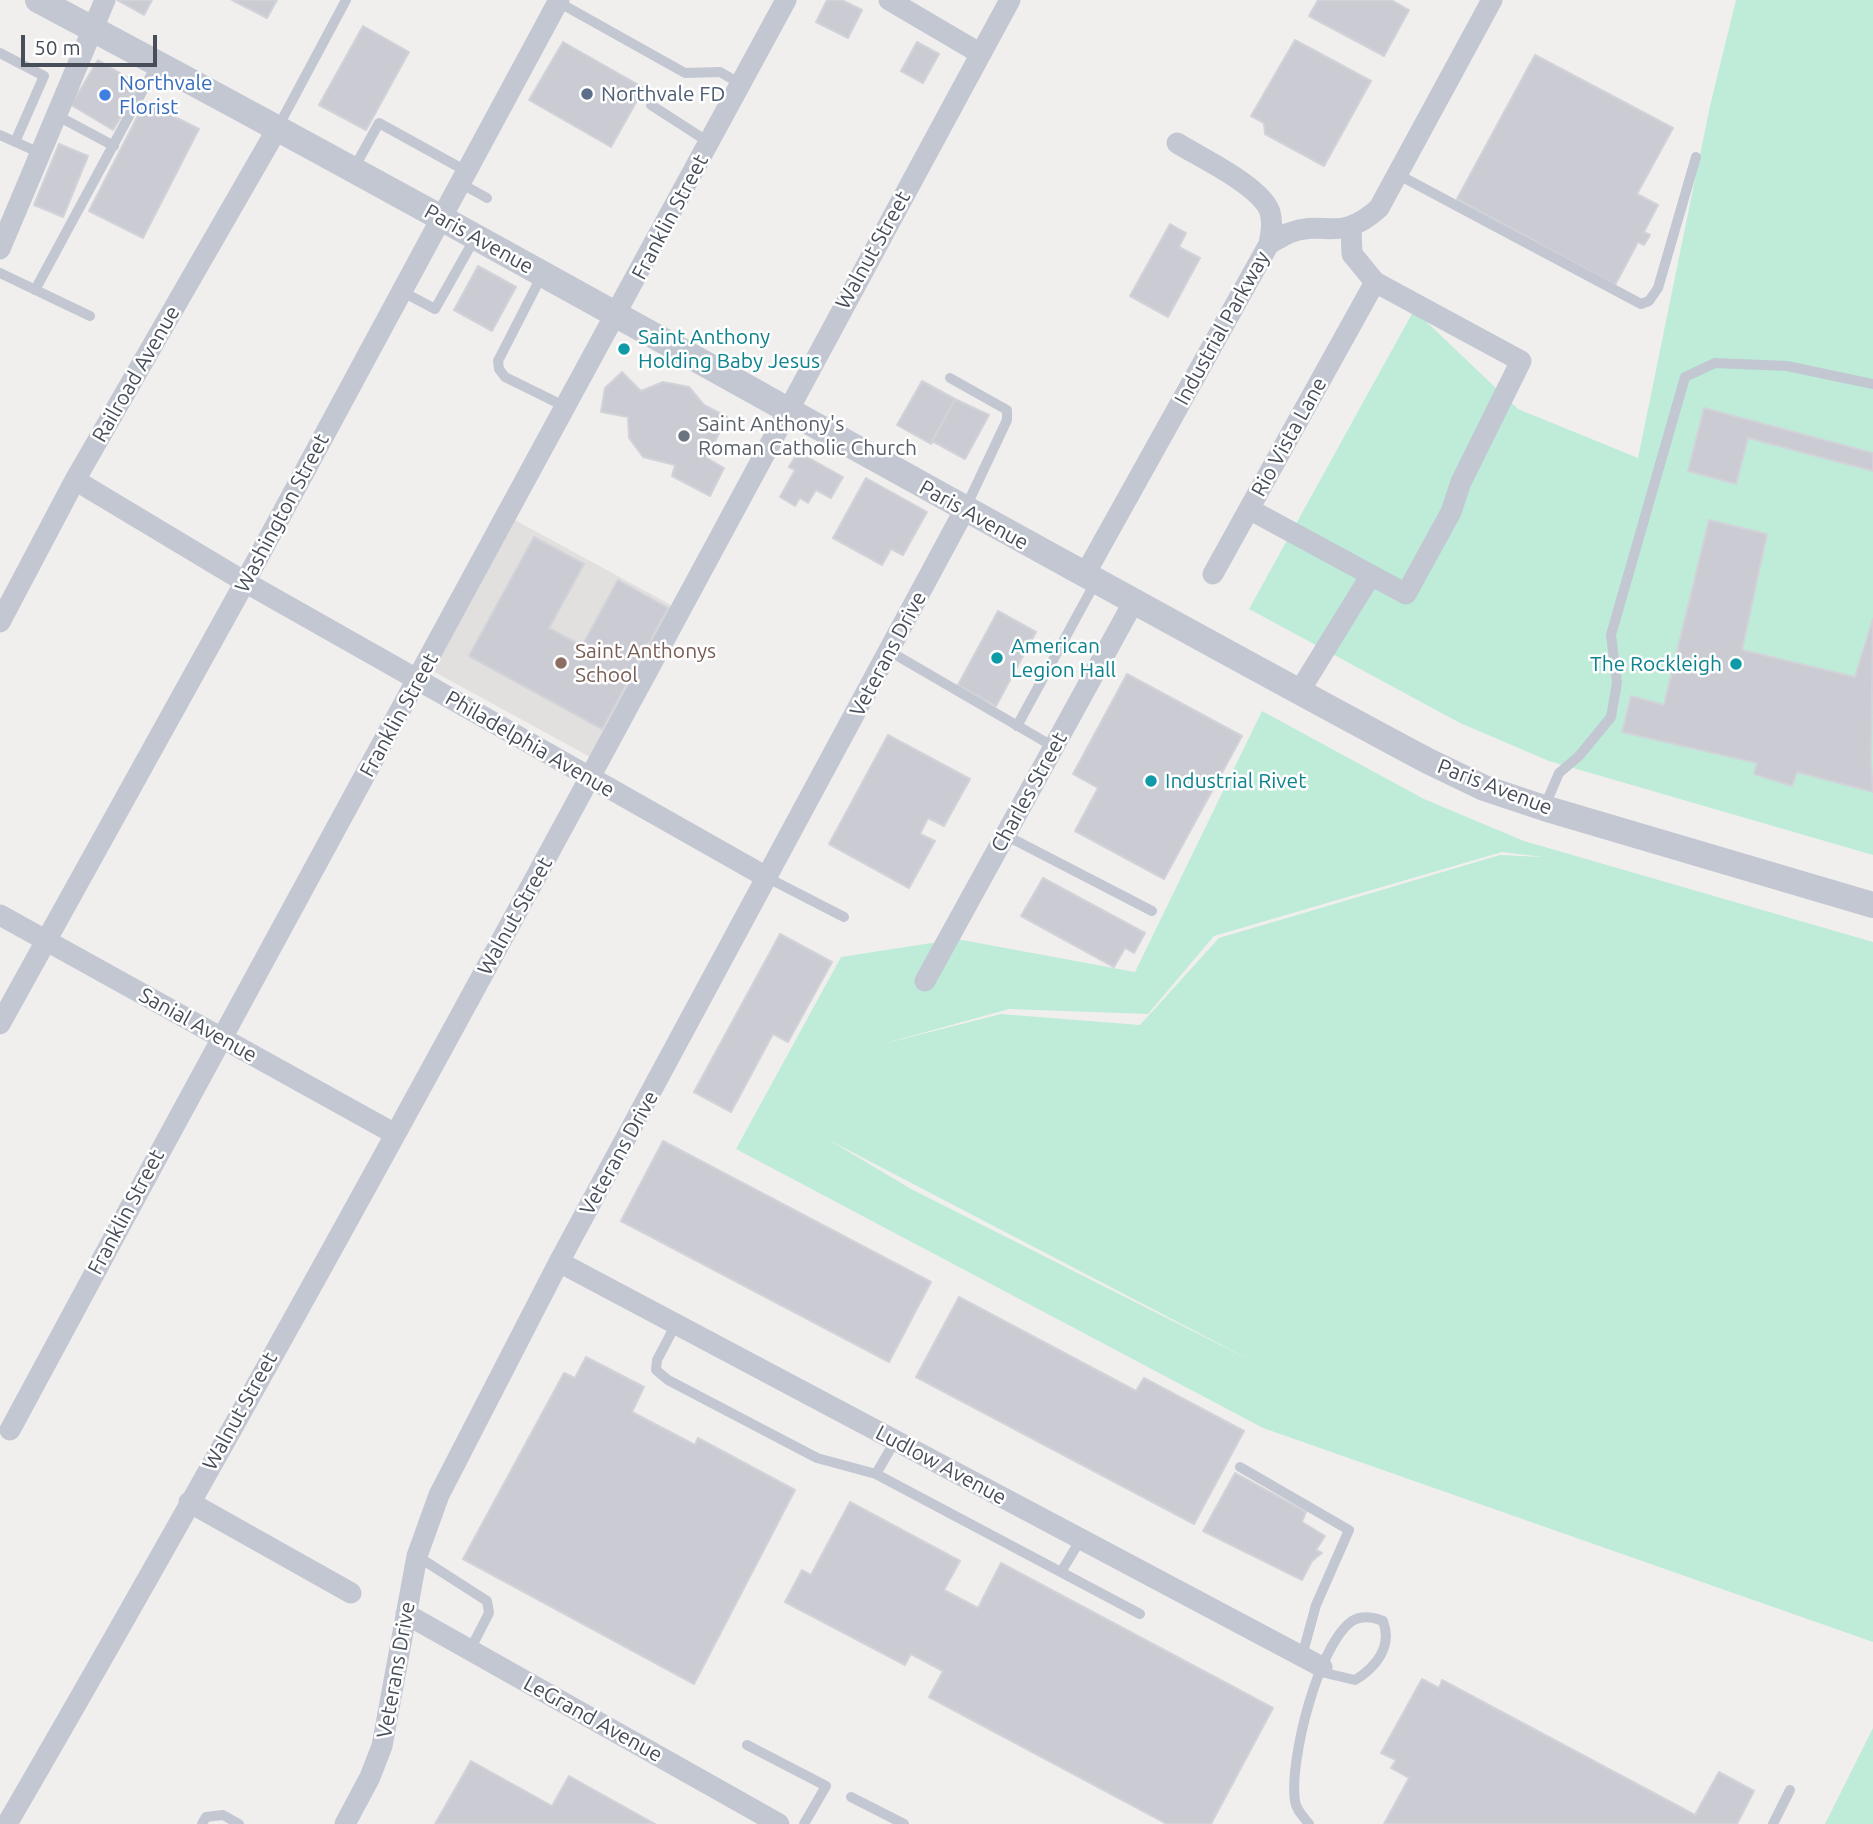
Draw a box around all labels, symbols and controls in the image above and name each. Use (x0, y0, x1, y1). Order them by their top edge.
scale bar (24, 21, 161, 65)
text: 50 m (34, 35, 81, 59)
place label: Northvale Florist (119, 70, 213, 120)
place label: Northvale FD (601, 81, 725, 107)
marker: Northvale FD (579, 86, 595, 102)
marker: Northvale Florist (97, 87, 113, 103)
street label: Franklin Street (626, 150, 714, 284)
street label: Walnut Street (830, 187, 916, 313)
street label: Paris Avenue (420, 199, 538, 279)
street label: Industrial Parkway (1169, 247, 1275, 409)
street label: Railroad Avenue (87, 301, 185, 447)
place label: Saint Anthony Holding Baby Jesus (638, 324, 820, 374)
marker: Saint Anthony Holding Baby Jesus (616, 341, 632, 357)
street label: Rio Vista Lane (1246, 373, 1332, 501)
place label: Saint Anthony's Roman Catholic Church (698, 411, 917, 461)
marker: Saint Anthony's Roman Catholic Church (676, 428, 692, 444)
street label: Washington Street (230, 429, 334, 597)
street label: Paris Avenue (915, 475, 1033, 555)
street label: Veterans Drive (844, 587, 932, 721)
place label: American Legion Hall (1011, 633, 1116, 683)
place label: Saint Anthonys School (575, 638, 716, 688)
street label: Franklin Street (355, 649, 443, 781)
marker: American Legion Hall (989, 650, 1005, 666)
place label: The Rockleigh (1590, 651, 1722, 677)
marker: Saint Anthonys School (553, 655, 569, 671)
marker: The Rockleigh (1728, 656, 1744, 672)
street label: Philadelphia Avenue (441, 685, 619, 803)
street label: Charles Street (986, 728, 1072, 856)
street label: Paris Avenue (1434, 754, 1556, 820)
place label: Industrial Rivet (1165, 768, 1306, 794)
marker: Industrial Rivet (1143, 773, 1159, 789)
street label: Walnut Street (472, 853, 558, 979)
street label: Sanial Avenue (135, 982, 261, 1068)
street label: Veterans Drive (574, 1086, 664, 1220)
street label: Franklin Street (82, 1145, 170, 1279)
street label: Walnut Street (197, 1348, 283, 1474)
street label: Ludlow Avenue (871, 1420, 1011, 1510)
street label: Veterans Drive (372, 1600, 420, 1740)
street label: LeGrand Avenue (519, 1670, 667, 1768)

